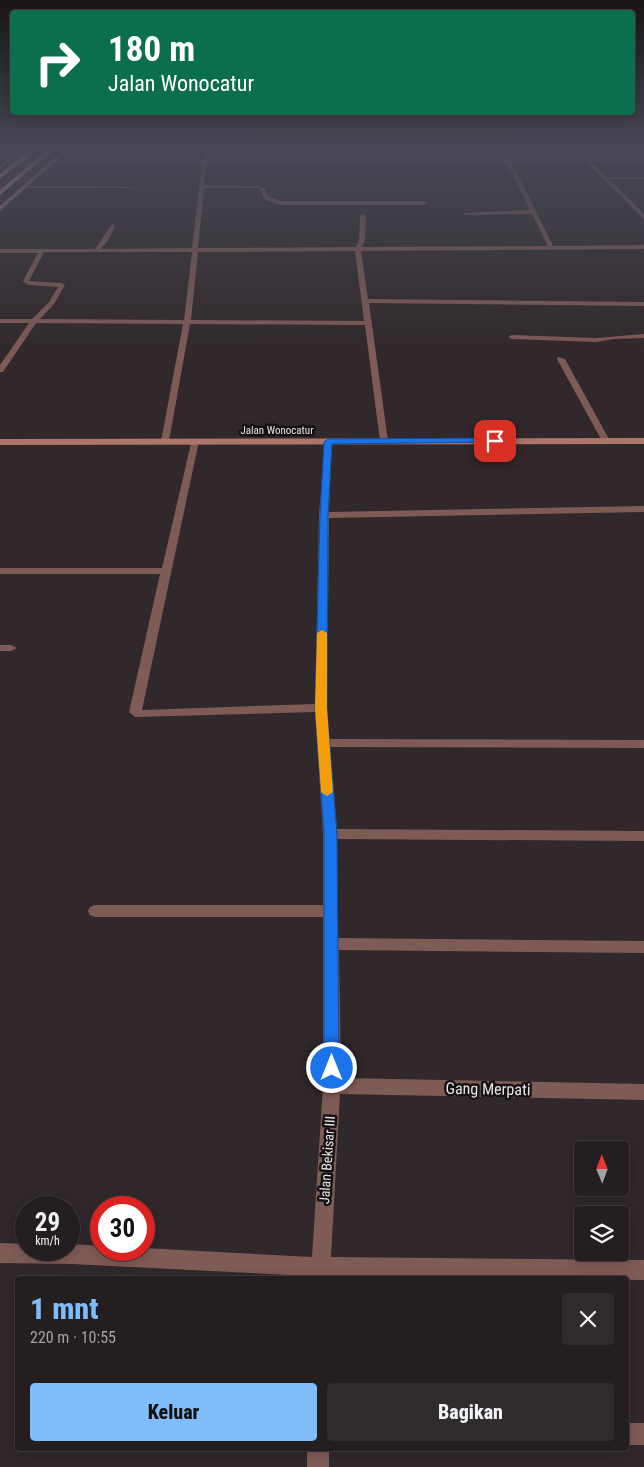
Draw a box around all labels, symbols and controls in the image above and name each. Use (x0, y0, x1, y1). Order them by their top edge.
text: 180 m (108, 29, 195, 70)
icon: right (25, 30, 90, 95)
text: Jalan Wonocatur (108, 71, 254, 96)
pin (474, 420, 516, 462)
street label: Jalan Wonocatur (240, 424, 314, 437)
icon: arrive (481, 427, 509, 455)
position arrow (305, 1041, 357, 1093)
street label: Gang Merpati (445, 1079, 531, 1099)
street label: Jalan Bekisar III (316, 1115, 338, 1205)
north arrow (574, 1141, 629, 1196)
map controls (574, 1141, 629, 1261)
speed limit sign: 30 (90, 1196, 155, 1261)
button: layers (574, 1206, 629, 1261)
text: 29 (35, 1208, 60, 1237)
text: km/h (35, 1234, 60, 1248)
text: 1 mnt (30, 1291, 98, 1326)
button: close (562, 1293, 614, 1345)
text: 220 m · 10:55 (30, 1328, 116, 1347)
button: Keluar (30, 1383, 317, 1441)
button: Bagikan (327, 1383, 614, 1441)

